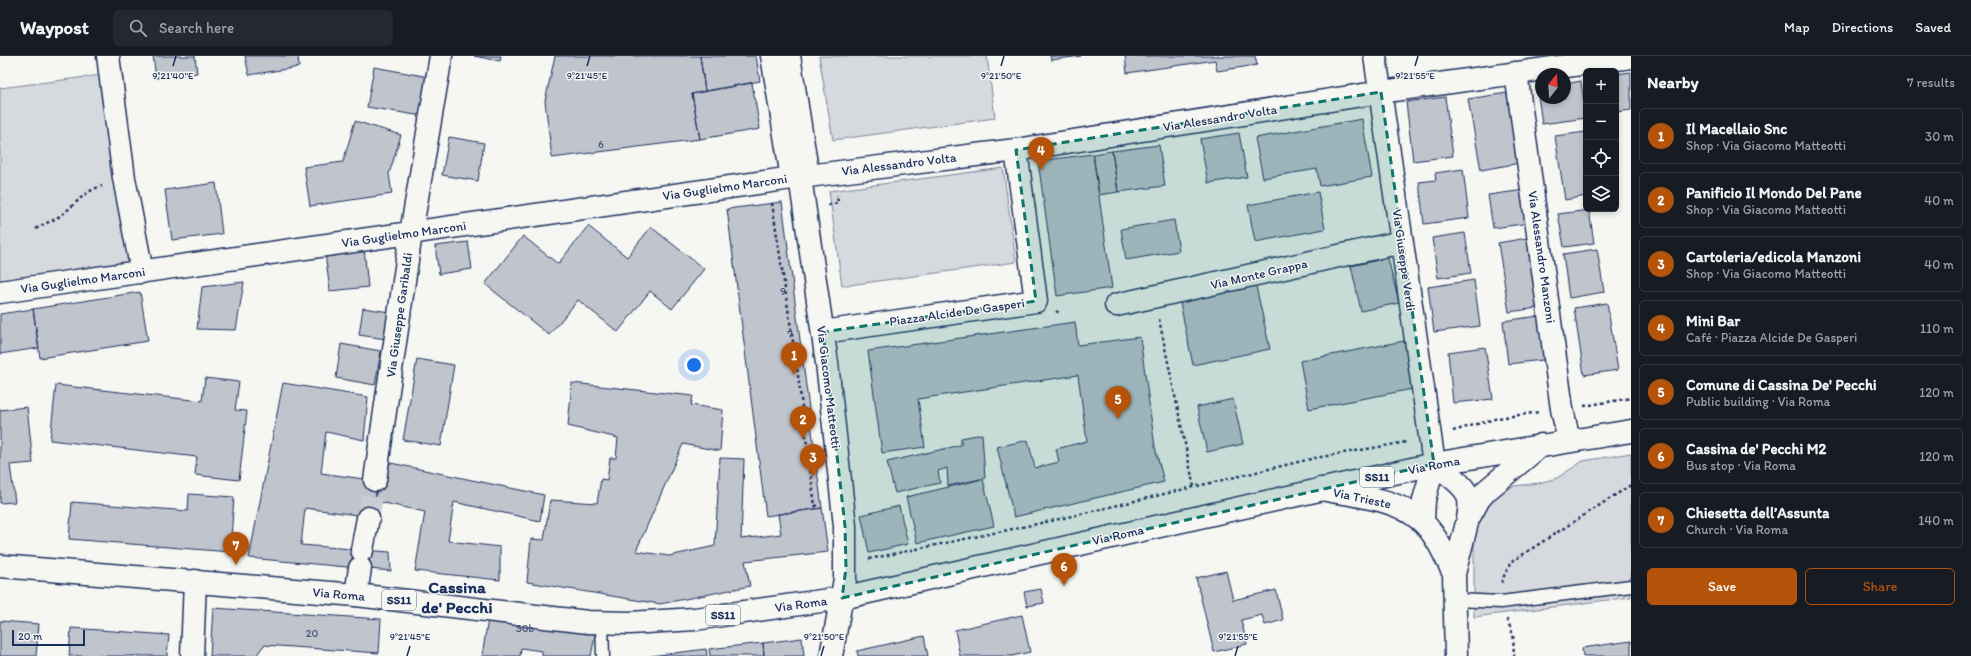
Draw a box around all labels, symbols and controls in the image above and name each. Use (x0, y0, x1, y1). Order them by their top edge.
search box (113, 10, 393, 46)
text: Waypost (20, 16, 89, 39)
icon: search (127, 17, 149, 39)
text: Search here (159, 19, 234, 37)
text: Map (1784, 19, 1810, 36)
text: Directions (1832, 19, 1893, 36)
text: Saved (1915, 19, 1951, 36)
north arrow (1535, 68, 1571, 104)
map controls (1583, 68, 1619, 212)
button: + (1583, 68, 1619, 104)
text: 9°21'40"E (152, 69, 194, 82)
text: 9°21'45"E (567, 69, 608, 82)
text: 9°21'50"E (981, 69, 1022, 82)
text: 9°21'55"E (1395, 69, 1435, 82)
text: Nearby (1647, 72, 1699, 92)
text: 7 results (1907, 75, 1955, 90)
street label: Via Alessandro Volta (1162, 102, 1278, 134)
button: − (1583, 104, 1619, 140)
text: Il Macellaio Snc (1686, 120, 1787, 138)
text: 1 (1658, 129, 1664, 144)
text: 30 m (1925, 129, 1954, 144)
pin: 4 (1028, 137, 1054, 170)
house number: 6 (598, 138, 604, 151)
text: Shop · Via Giacomo Matteotti (1686, 138, 1846, 153)
button: locate (1583, 140, 1619, 176)
street label: Via Alessandro Volta (841, 149, 957, 178)
street label: Via Guglielmo Marconi (662, 171, 788, 203)
button: layers (1583, 176, 1619, 212)
text: Panificio Il Mondo Del Pane (1686, 184, 1862, 202)
street label: Via Alessandro Manzoni (1525, 190, 1559, 324)
text: 2 (1658, 193, 1664, 208)
text: 40 m (1924, 193, 1954, 208)
text: Shop · Via Giacomo Matteotti (1686, 202, 1846, 217)
street label: Via Giuseppe Verdi (1389, 208, 1419, 312)
street label: Via Guglielmo Marconi (341, 218, 467, 250)
text: Cartoleria/edicola Manzoni (1686, 248, 1861, 266)
street label: Via Giuseppe Garibaldi (383, 251, 415, 379)
street label: Via Monte Grappa (1209, 255, 1309, 292)
text: 3 (1657, 257, 1665, 272)
text: 40 m (1924, 257, 1954, 272)
street label: Via Guglielmo Marconi (20, 264, 146, 296)
text: Shop · Via Giacomo Matteotti (1686, 266, 1846, 281)
house number: 9 (780, 285, 786, 298)
street label: Piazza Alcide De Gasperi (888, 295, 1026, 329)
text: Mini Bar (1686, 312, 1740, 330)
text: 4 (1657, 321, 1665, 336)
text: 110 m (1920, 321, 1954, 336)
street label: Via Giacomo Matteotti (814, 325, 844, 449)
house number: 7 (787, 328, 793, 341)
text: Café · Piazza Alcide De Gasperi (1686, 330, 1857, 345)
pin: 1 (781, 342, 807, 375)
your location (684, 355, 704, 375)
text: Comune di Cassina De' Pecchi (1686, 376, 1877, 394)
text: 5 (1658, 385, 1664, 400)
text: 120 m (1919, 385, 1954, 400)
pin: 5 (1105, 386, 1131, 419)
text: Public building · Via Roma (1686, 394, 1830, 409)
pin: 2 (790, 406, 816, 439)
text: Cassina de' Pecchi M2 (1686, 440, 1826, 458)
pin: 3 (800, 444, 826, 477)
text: 6 (1658, 449, 1664, 464)
text: 120 m (1919, 449, 1954, 464)
street label: Via Roma (1407, 453, 1462, 477)
text: Bus stop · Via Roma (1686, 458, 1796, 473)
road number: SS11 (1360, 467, 1394, 487)
street label: Via Trieste (1332, 485, 1392, 511)
text: Chiesetta dell’Assunta (1686, 504, 1829, 522)
text: 7 (1658, 513, 1664, 528)
text: 140 m (1918, 513, 1954, 528)
street label: Via Roma (1091, 522, 1146, 548)
text: Church · Via Roma (1686, 522, 1788, 537)
pin: 7 (223, 532, 249, 565)
pin: 6 (1051, 553, 1077, 586)
button: Save (1647, 568, 1797, 605)
button: Share (1805, 568, 1955, 605)
district label: Cassina de' Pecchi (421, 577, 493, 617)
street label: Via Roma (312, 584, 366, 604)
road number: SS11 (382, 590, 416, 610)
street label: Via Roma (774, 593, 828, 615)
road number: SS11 (706, 605, 740, 625)
house number: 30b (516, 622, 535, 635)
house number: 20 (306, 627, 319, 640)
scale bar (12, 628, 85, 647)
text: 20 m (18, 630, 42, 643)
text: 9°21'45"E (390, 630, 431, 643)
text: 9°21'50"E (804, 630, 845, 643)
text: 9°21'55"E (1218, 630, 1258, 643)

